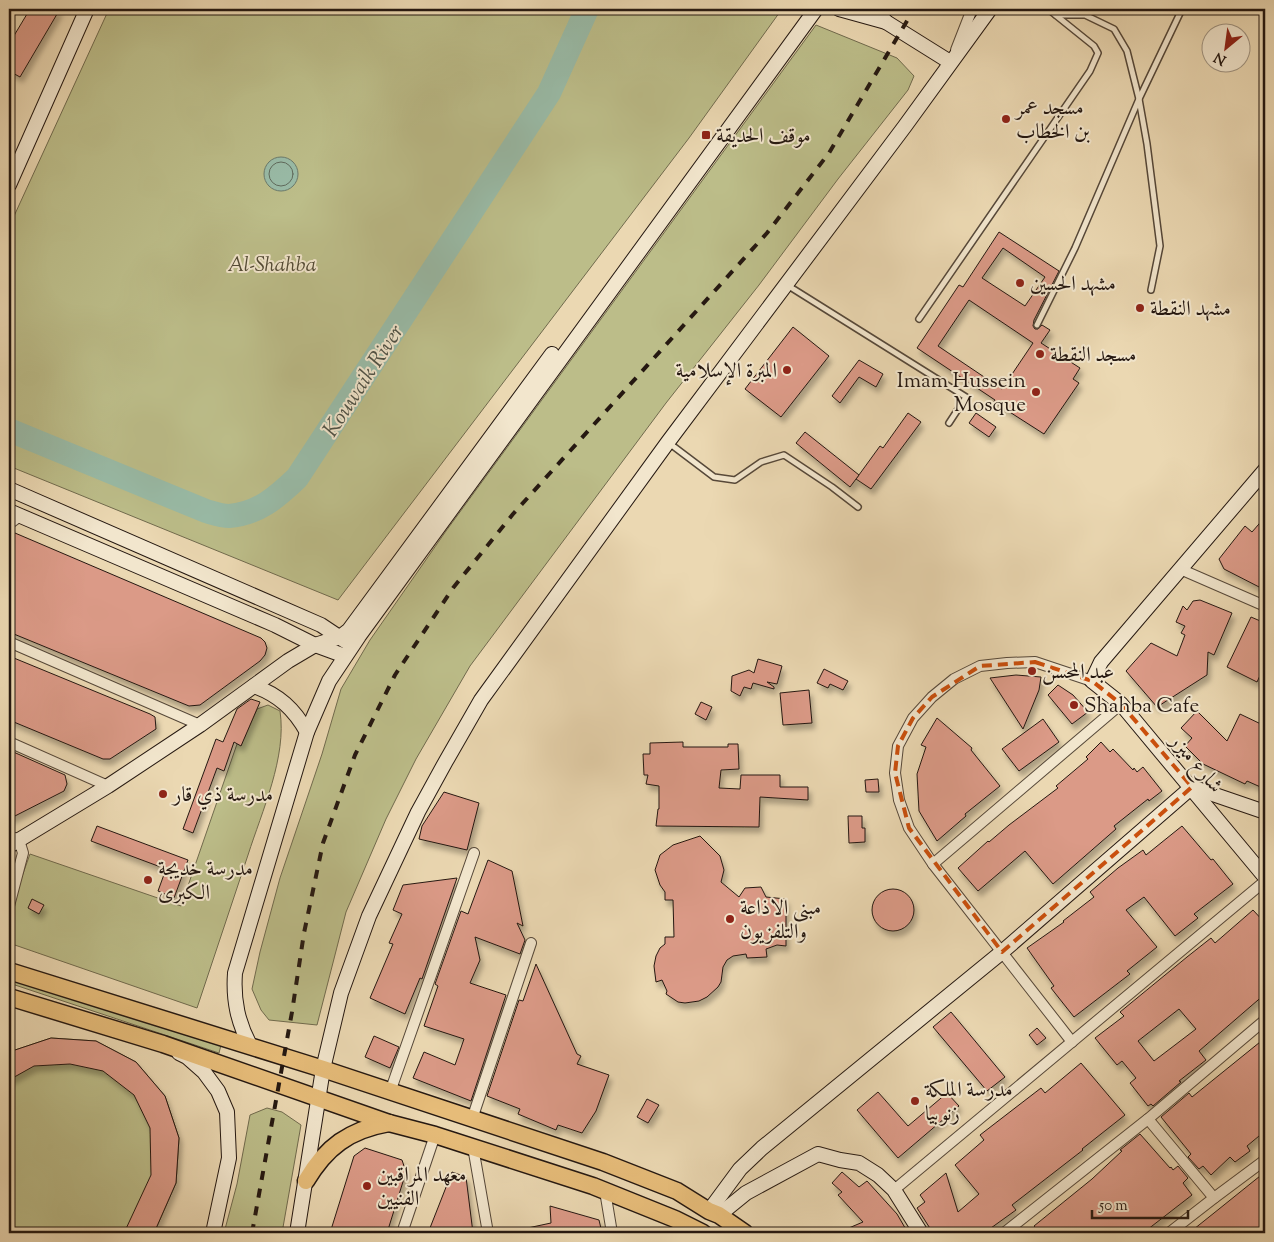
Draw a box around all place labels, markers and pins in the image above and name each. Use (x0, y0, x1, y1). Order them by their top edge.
place label: مسجد عمر بن الخطاب (1014, 94, 1090, 148)
marker: مسجد عمر بن الخطاب (1000, 113, 1012, 125)
place label: موقف الحديقة (716, 122, 811, 152)
marker: موقف الحديقة (700, 129, 712, 141)
place label: مشهد الحسين (1030, 270, 1116, 300)
marker: مشهد الحسين (1014, 277, 1026, 289)
place label: مشهد النقطة (1150, 295, 1231, 325)
marker: مشهد النقطة (1134, 302, 1146, 314)
place label: مسجد النقطة (1050, 341, 1137, 371)
marker: مسجد النقطة (1034, 348, 1046, 360)
place label: المبرة الإسلامية (676, 357, 777, 387)
marker: المبرة الإسلامية (781, 364, 793, 376)
place label: Imam Hussein Mosque (897, 367, 1026, 421)
marker: Imam Hussein Mosque (1030, 386, 1042, 398)
place label: عبد المحسن (1042, 658, 1114, 688)
marker: عبد المحسن (1026, 665, 1038, 677)
place label: Shahba Cafe (1084, 692, 1199, 722)
marker: Shahba Cafe (1068, 699, 1080, 711)
place label: مدرسة ذي قار (171, 781, 273, 811)
marker: مدرسة ذي قار (157, 788, 169, 800)
place label: مدرسة خديجة الكبرى (158, 855, 253, 909)
marker: مدرسة خديجة الكبرى (142, 874, 154, 886)
place label: مبنى الاذاعة والتلفزيون (740, 894, 821, 948)
marker: مبنى الاذاعة والتلفزيون (724, 913, 736, 925)
place label: مدرسة الملكة زنوبيا (924, 1076, 1013, 1130)
marker: مدرسة الملكة زنوبيا (909, 1095, 921, 1107)
place label: معهد المراقبين الفنيين (377, 1161, 466, 1215)
marker: معهد المراقبين الفنيين (361, 1180, 373, 1192)

